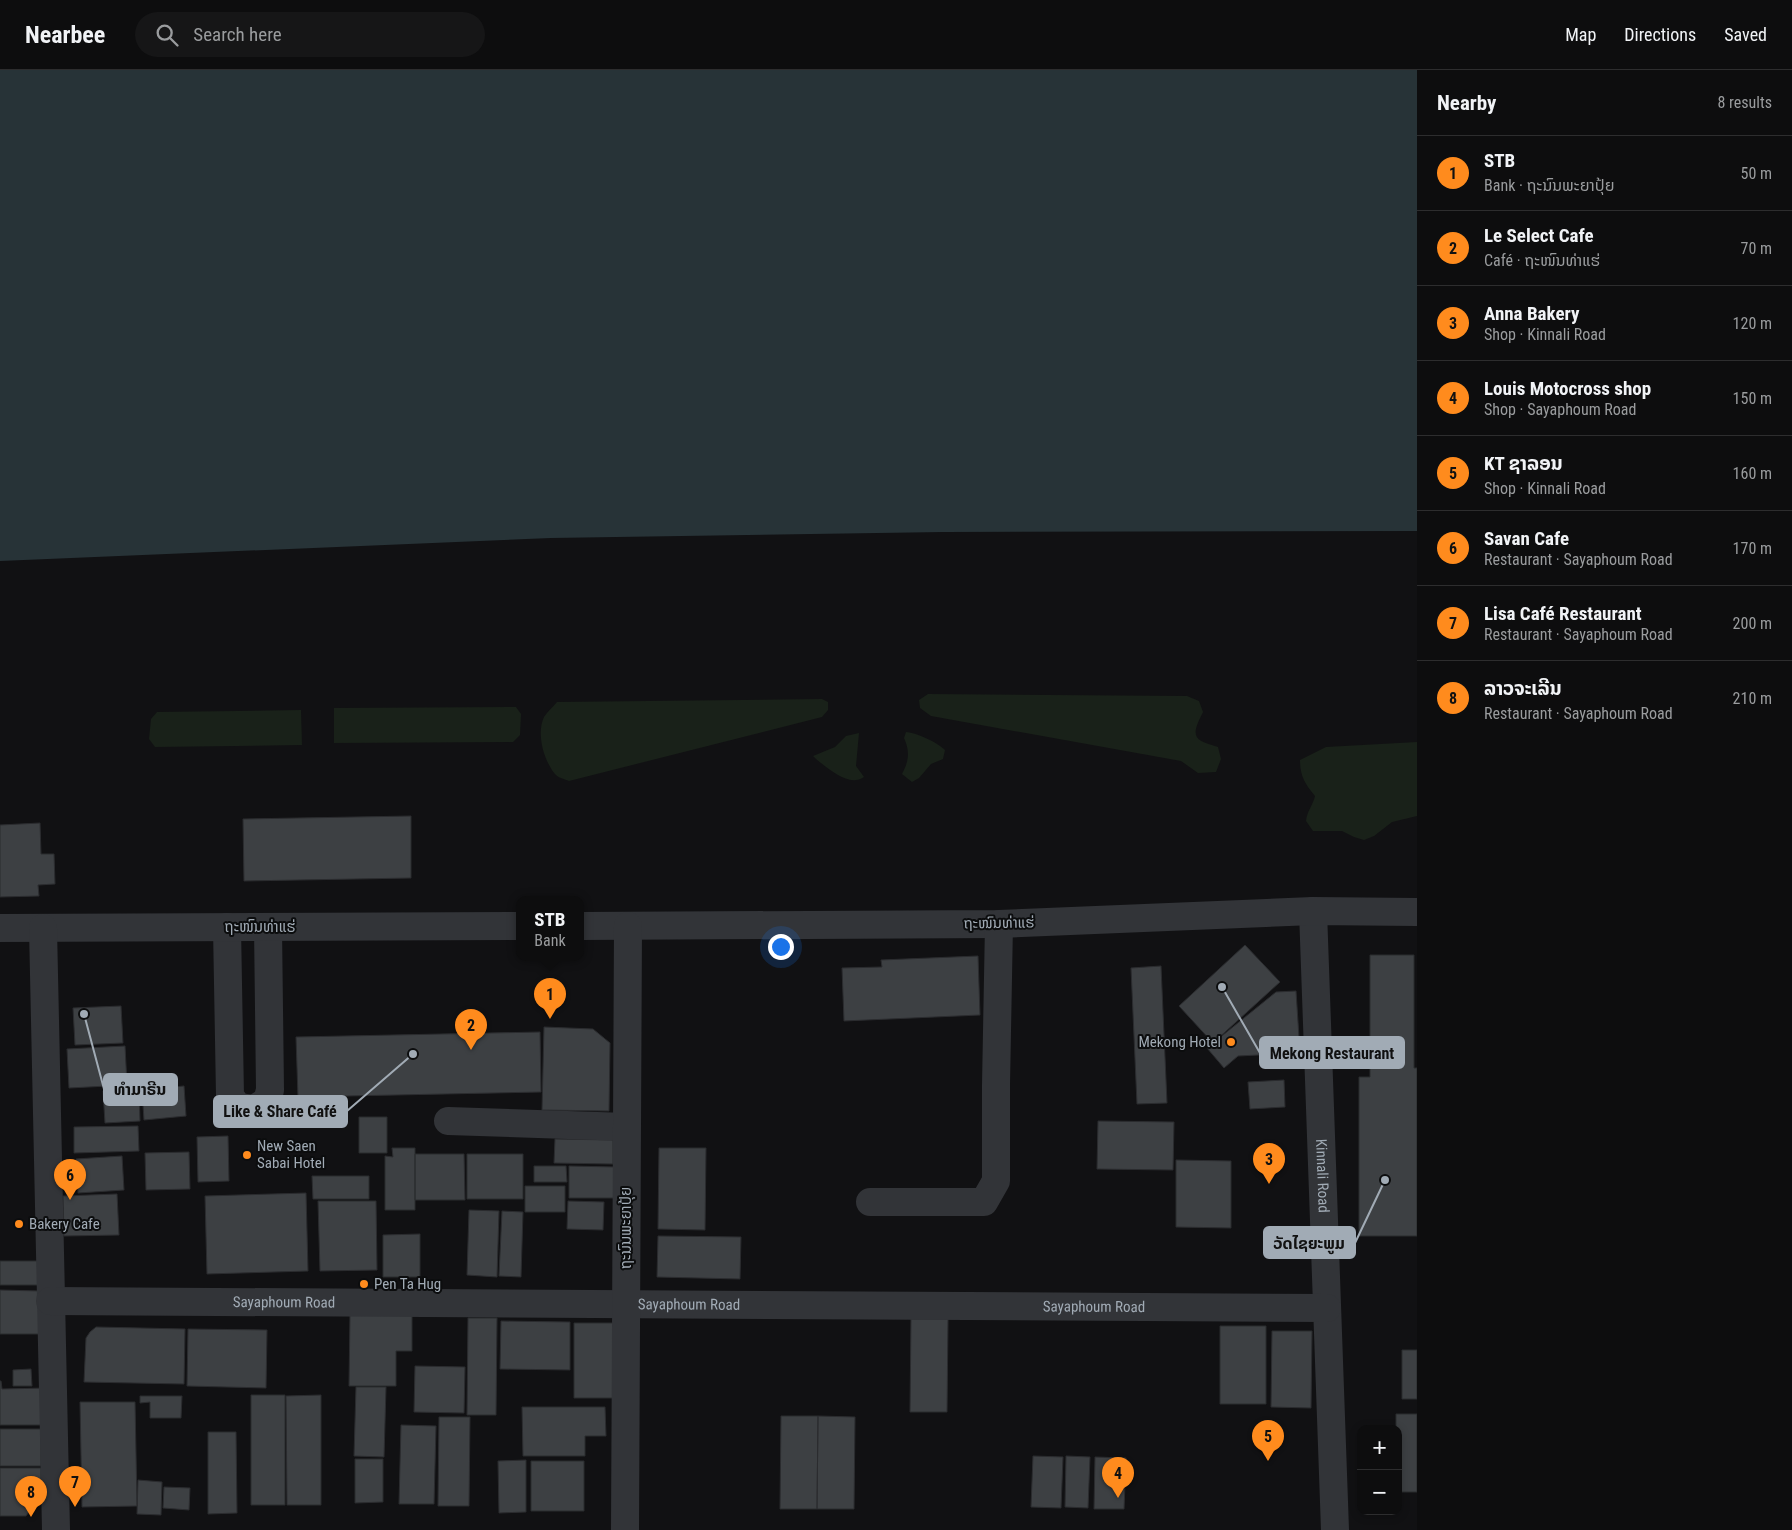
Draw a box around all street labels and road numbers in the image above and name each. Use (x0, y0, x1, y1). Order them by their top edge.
street label: ຖະໜົນທ່າແຮ່ (963, 913, 1035, 933)
street label: ຖະໜົນທ່າແຮ່ (224, 918, 296, 936)
street label: Kinnali Road (1312, 1139, 1333, 1213)
street label: ຖະນົນພະຍາປຸ້ຍ (617, 1187, 636, 1269)
street label: Sayaphoum Road (233, 1293, 335, 1312)
street label: Sayaphoum Road (638, 1295, 740, 1314)
street label: Sayaphoum Road (1043, 1297, 1145, 1316)

